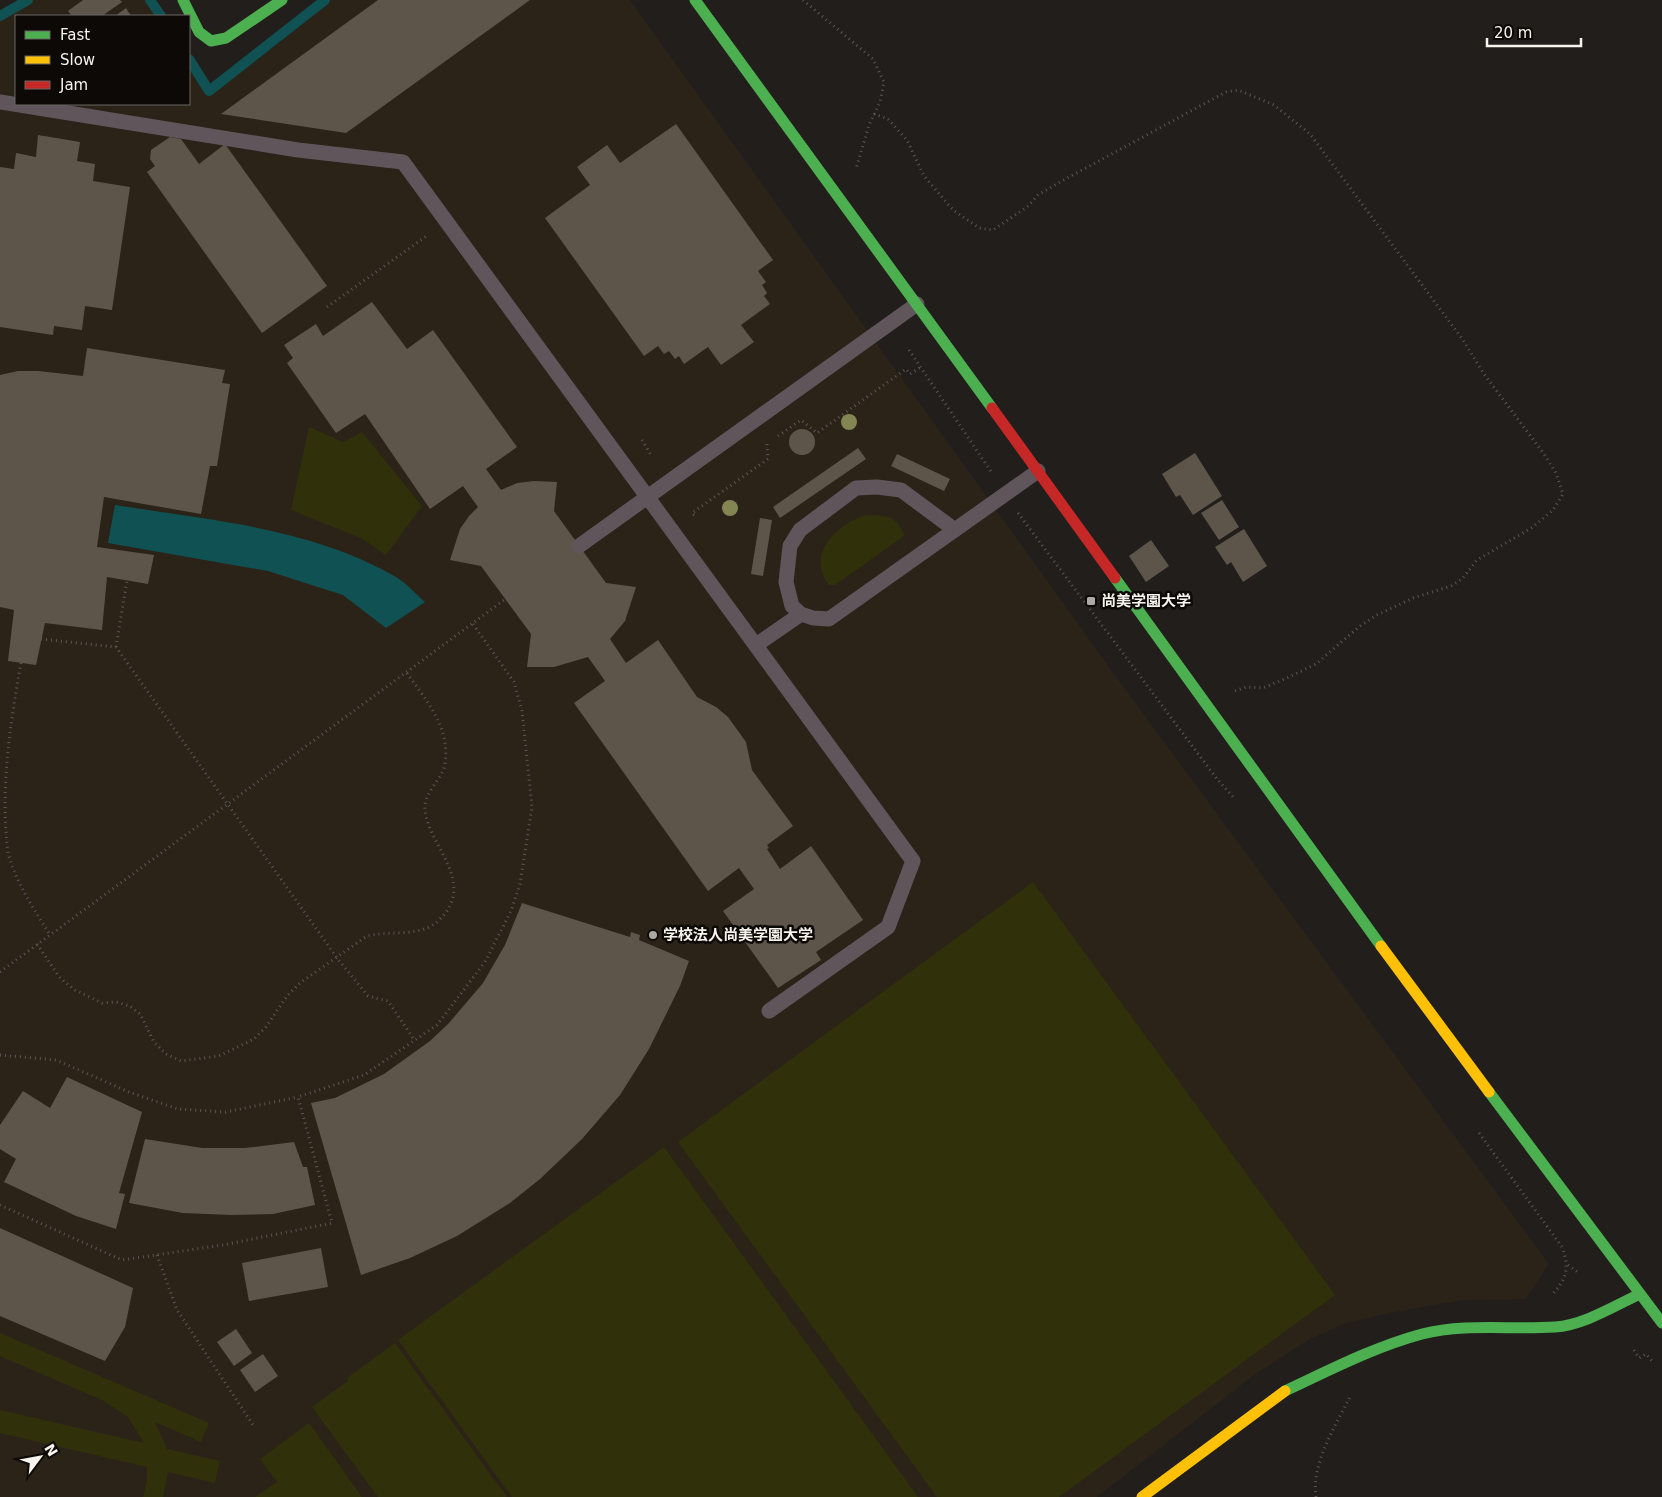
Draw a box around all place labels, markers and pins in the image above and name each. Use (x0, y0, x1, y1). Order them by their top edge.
place label: 尚美学園大学 (1101, 592, 1191, 610)
marker: 尚美学園大学 (1085, 595, 1097, 607)
place label: 学校法人尚美学園大学 (663, 926, 813, 944)
marker: 学校法人尚美学園大学 (647, 929, 659, 941)

